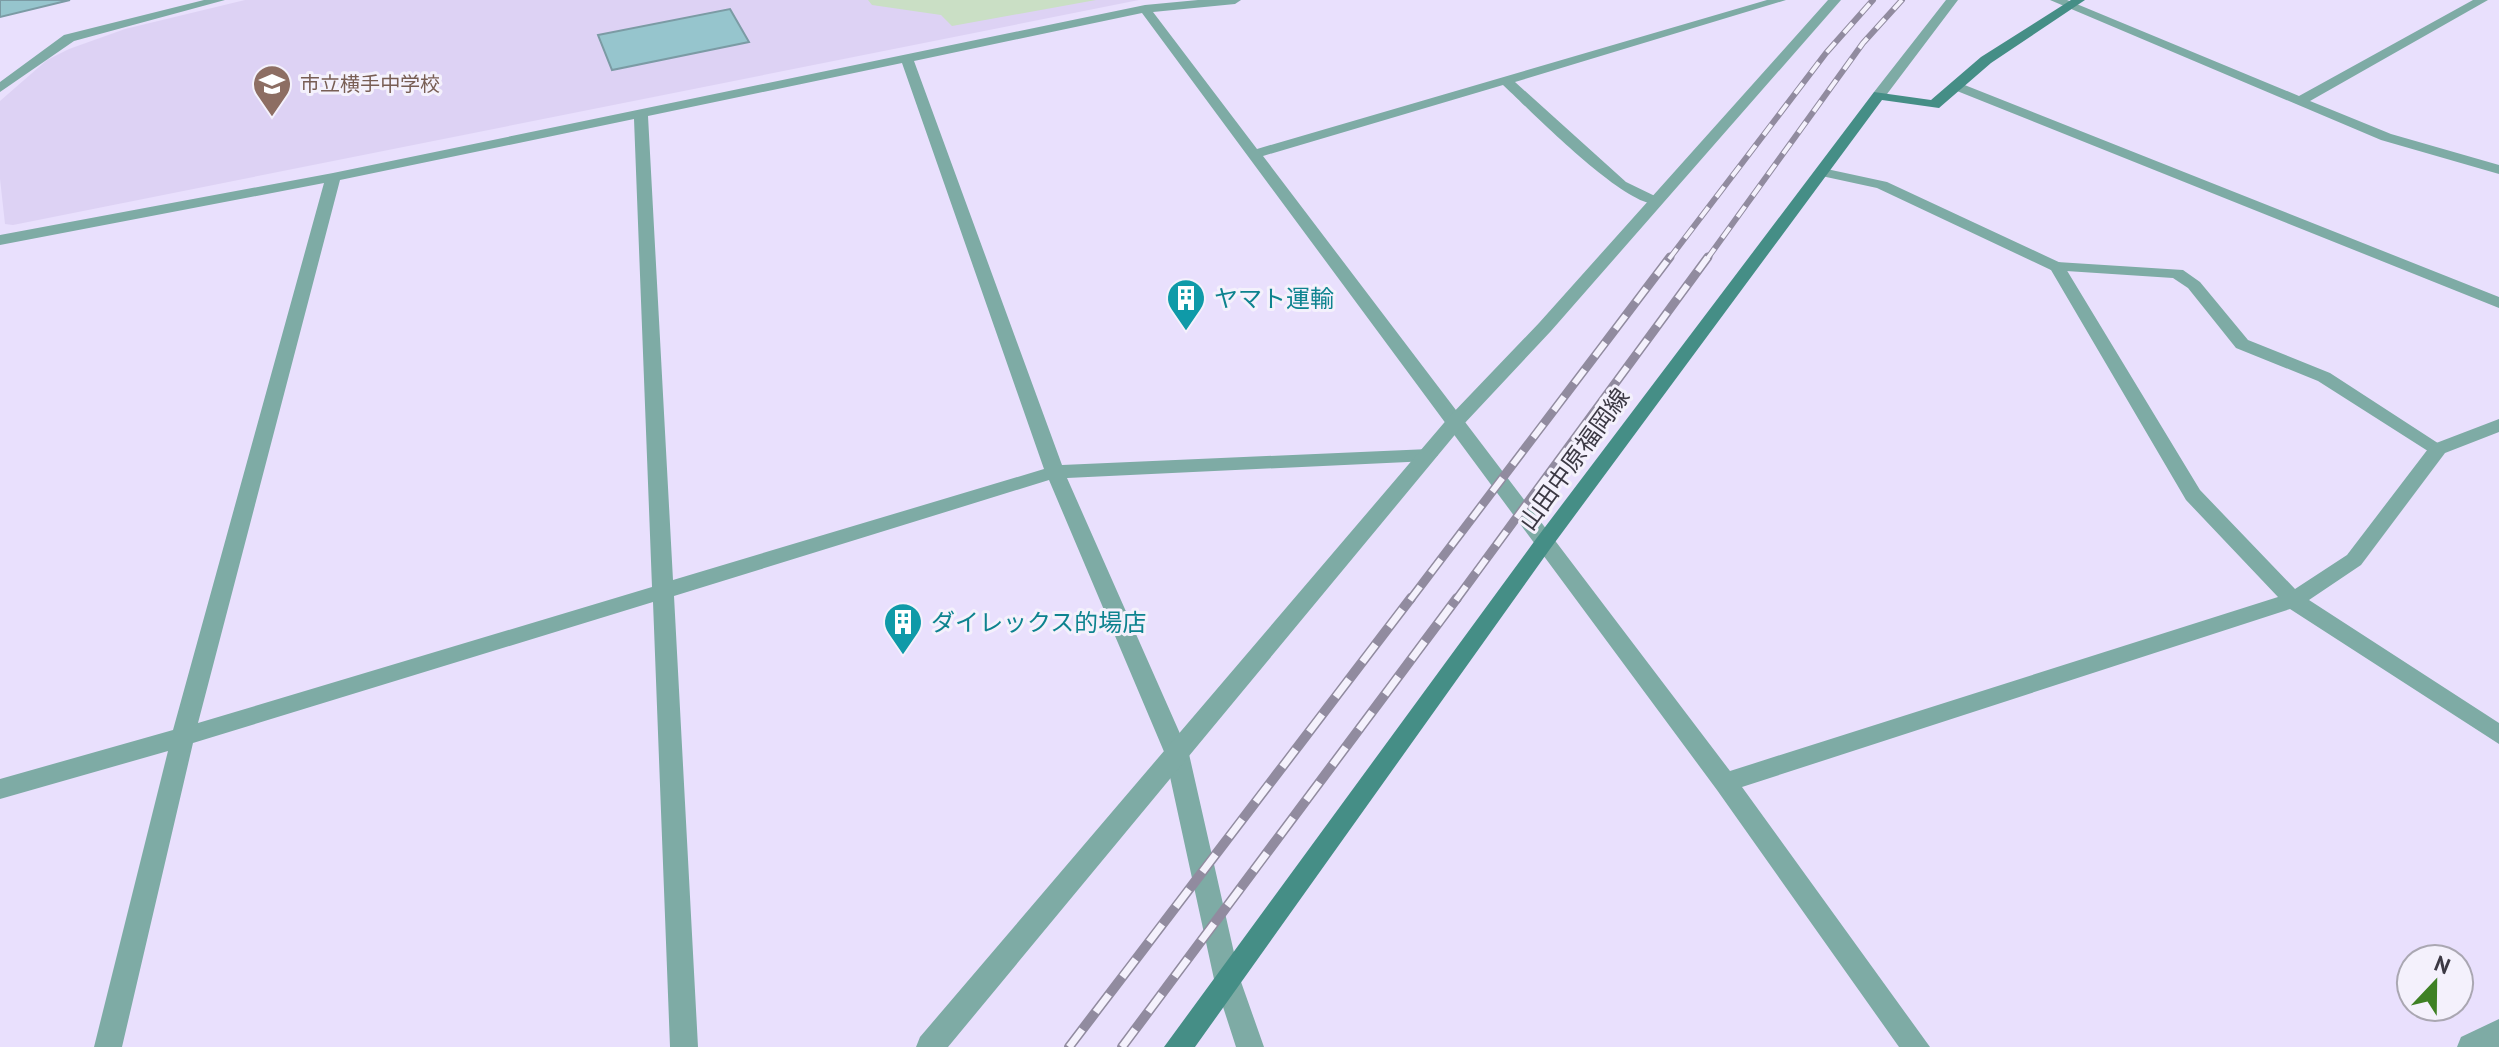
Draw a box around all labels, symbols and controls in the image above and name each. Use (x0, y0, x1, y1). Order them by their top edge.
school or university icon: 市立横手中学校 (251, 63, 293, 118)
place label: 市立横手中学校 (300, 71, 440, 97)
building icon: ヤマト運輸 (1165, 277, 1207, 332)
place label: ヤマト運輸 (1214, 283, 1334, 314)
street label: 山田中原福岡線 (1512, 382, 1636, 536)
building icon: ダイレックス的場店 (882, 601, 924, 656)
place label: ダイレックス的場店 (931, 607, 1146, 638)
north arrow (2395, 943, 2475, 1023)
text: N (2431, 949, 2454, 980)

